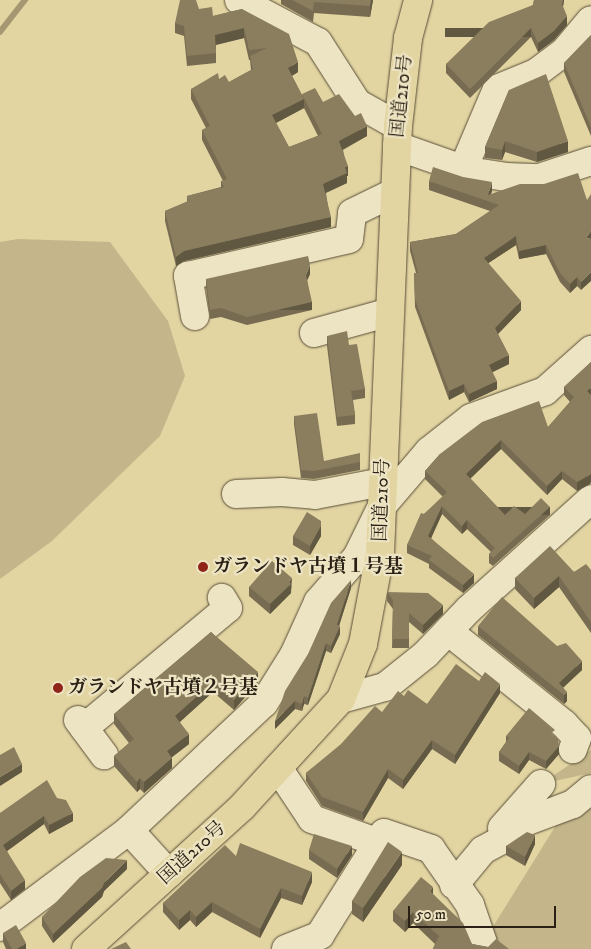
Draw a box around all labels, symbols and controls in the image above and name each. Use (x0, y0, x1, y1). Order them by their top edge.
street label: 国道210号 (386, 53, 418, 139)
street label: 国道210号 (369, 458, 395, 542)
place label: ガランドヤ古墳１号基 (213, 556, 403, 578)
marker: ガランドヤ古墳１号基 (197, 561, 209, 573)
place label: ガランドヤ古墳２号基 (68, 677, 258, 699)
marker: ガランドヤ古墳２号基 (52, 682, 64, 694)
street label: 国道210号 (153, 817, 231, 889)
scale bar (411, 896, 558, 928)
text: 50 m (416, 905, 446, 924)

